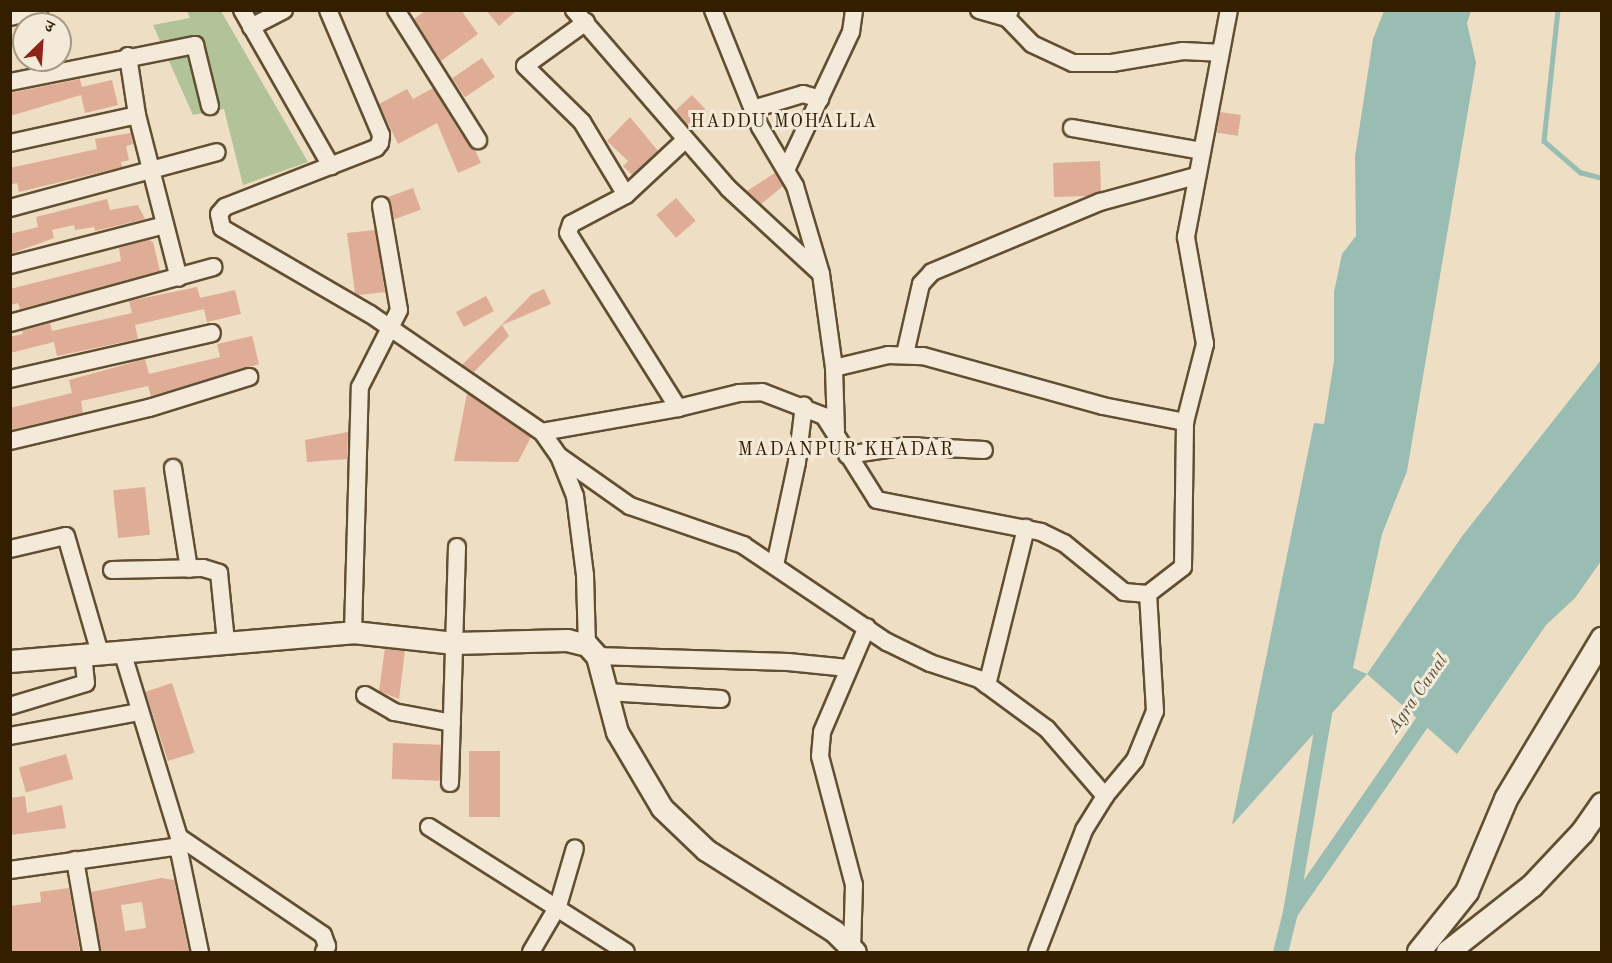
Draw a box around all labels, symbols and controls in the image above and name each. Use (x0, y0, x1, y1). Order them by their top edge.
north arrow (12, 12, 72, 72)
text: उ (42, 19, 56, 36)
district label: HADDU MOHALLA (690, 111, 878, 133)
district label: MADANPUR KHADAR (738, 439, 954, 461)
water label: Agra Canal (1383, 651, 1453, 737)

